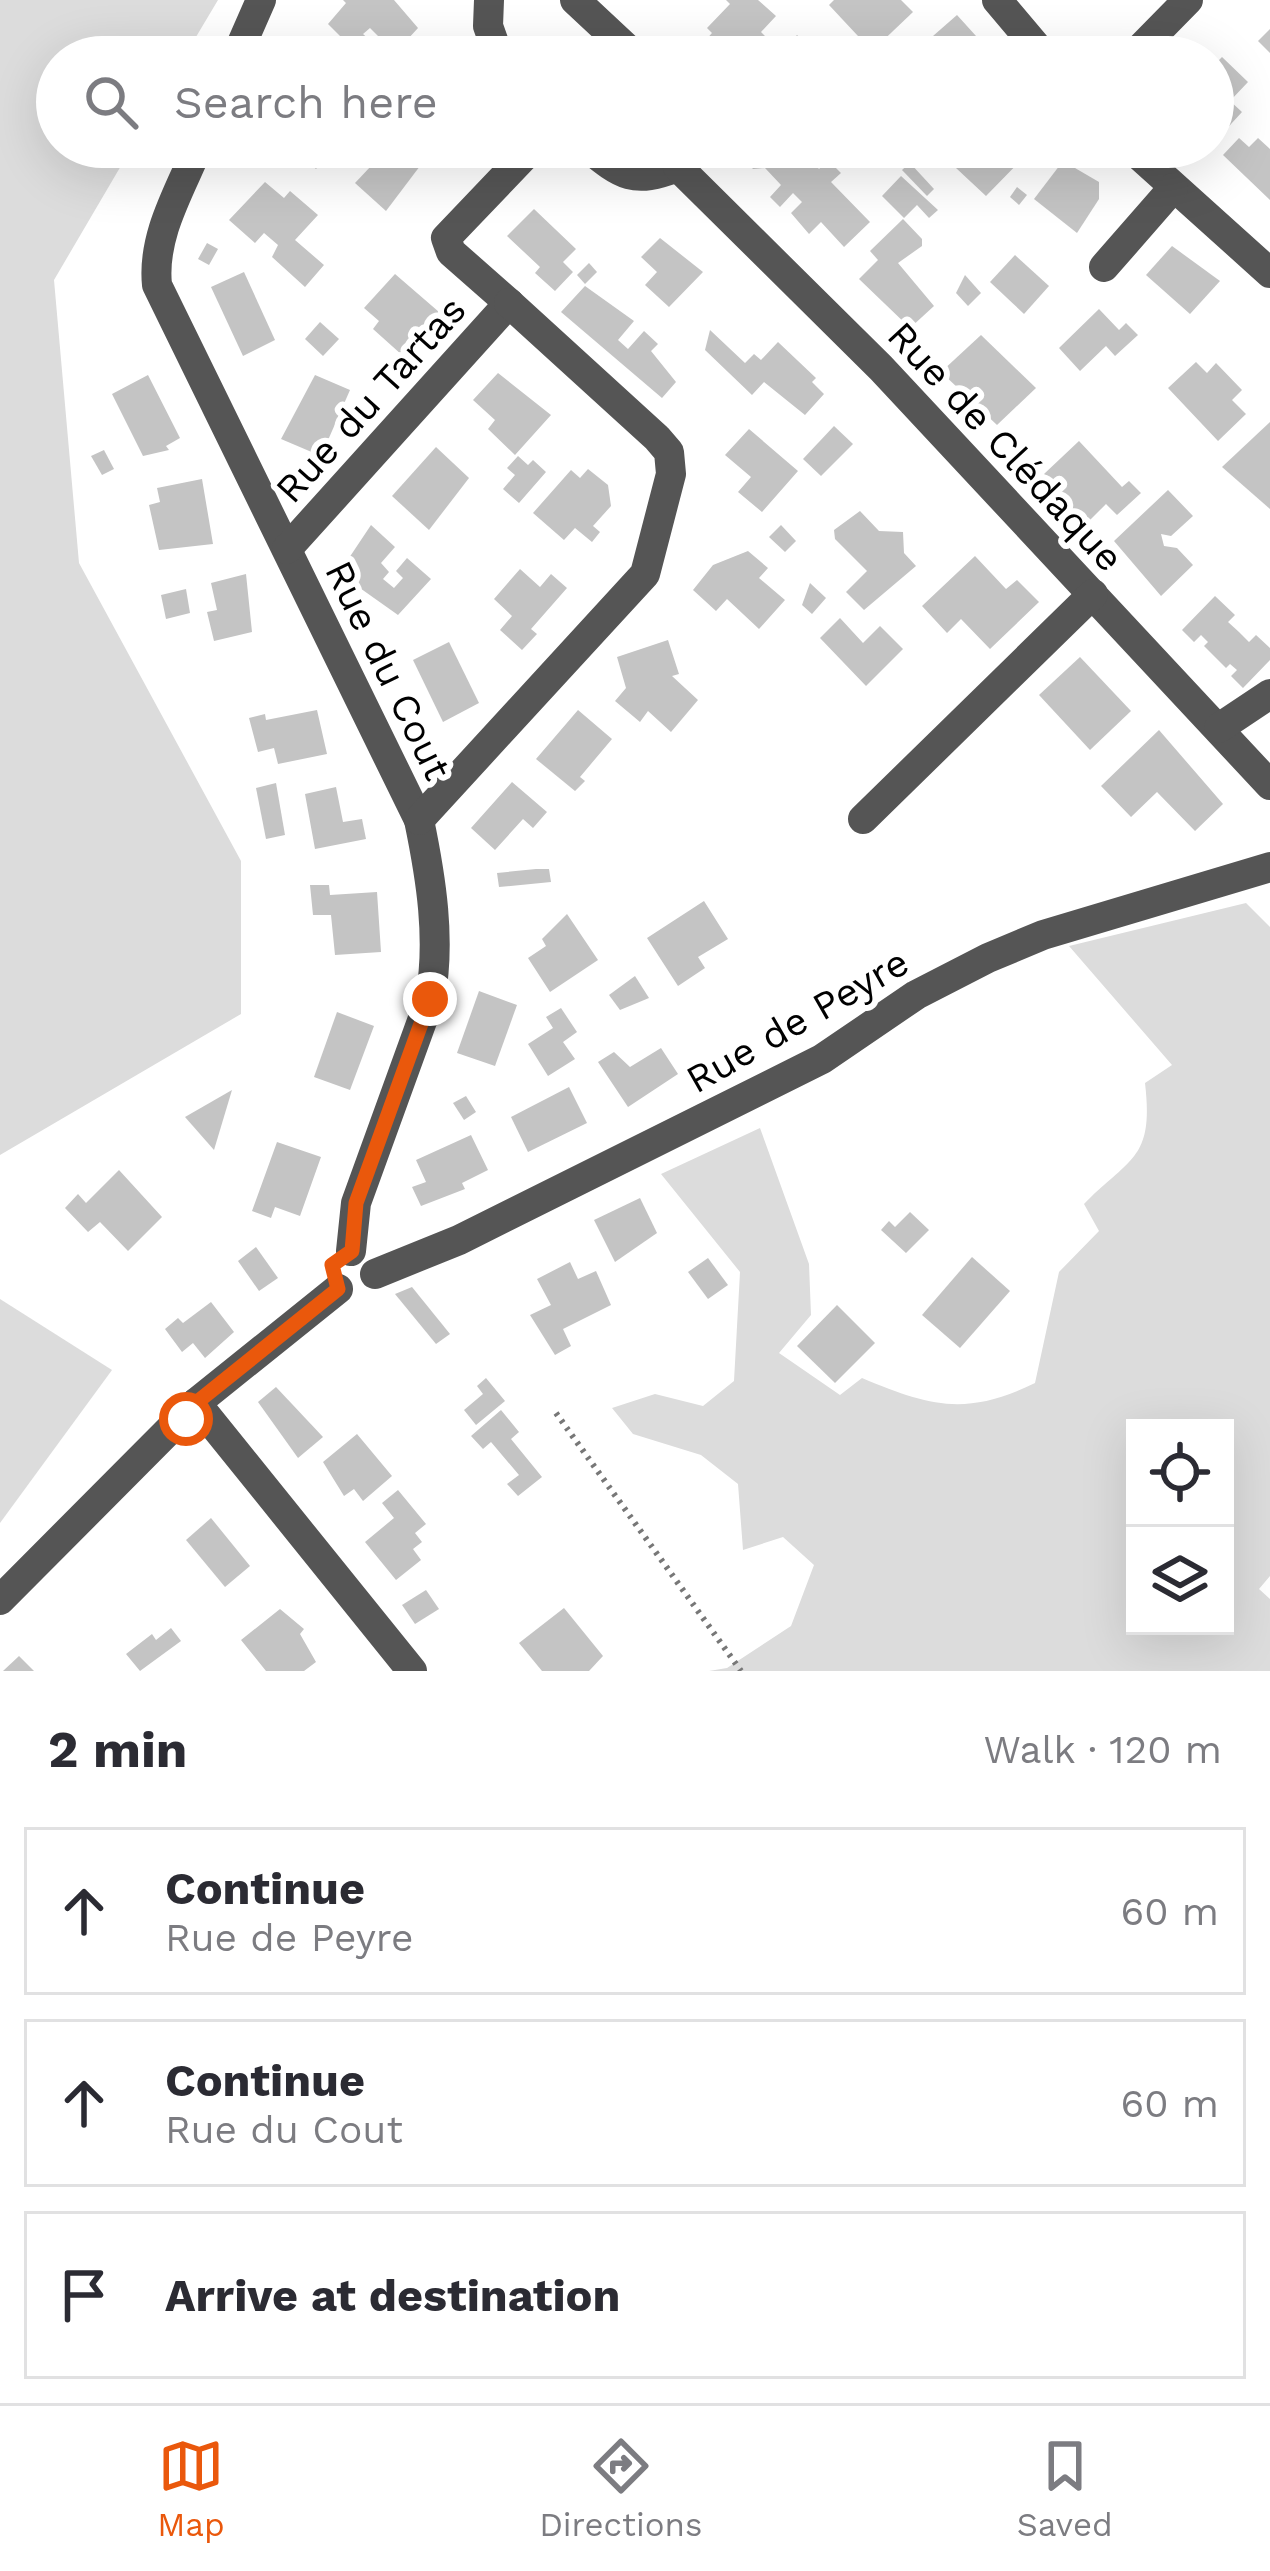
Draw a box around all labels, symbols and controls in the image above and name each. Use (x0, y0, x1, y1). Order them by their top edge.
search box (36, 36, 1234, 168)
icon: search (78, 69, 144, 135)
text: Search here (174, 76, 438, 129)
street label: Rue du Tartas (266, 287, 475, 512)
street label: Rue de Clédaque (879, 312, 1133, 580)
street label: Rue du Cout (316, 554, 461, 787)
street label: Rue de Peyre (678, 939, 916, 1102)
route end (403, 972, 457, 1026)
route start (159, 1392, 213, 1446)
map controls (1126, 1419, 1234, 1635)
button: locate (1126, 1419, 1234, 1527)
button: layers (1126, 1527, 1234, 1635)
text: 2 min (48, 1720, 187, 1779)
text: Walk · 120 m (984, 1727, 1222, 1772)
text: Continue (165, 1862, 365, 1915)
icon: ahead (51, 1878, 117, 1944)
text: 60 m (1121, 1889, 1219, 1934)
text: Rue de Peyre (165, 1915, 414, 1960)
text: Continue (165, 2054, 365, 2107)
icon: ahead (51, 2070, 117, 2136)
text: 60 m (1121, 2081, 1219, 2126)
text: Rue du Cout (165, 2107, 403, 2152)
icon: arrive (51, 2262, 117, 2328)
text: Arrive at destination (165, 2269, 620, 2322)
tab: Map (157, 2433, 225, 2544)
tab: Directions (539, 2433, 702, 2544)
tab: Saved (1017, 2433, 1113, 2544)

